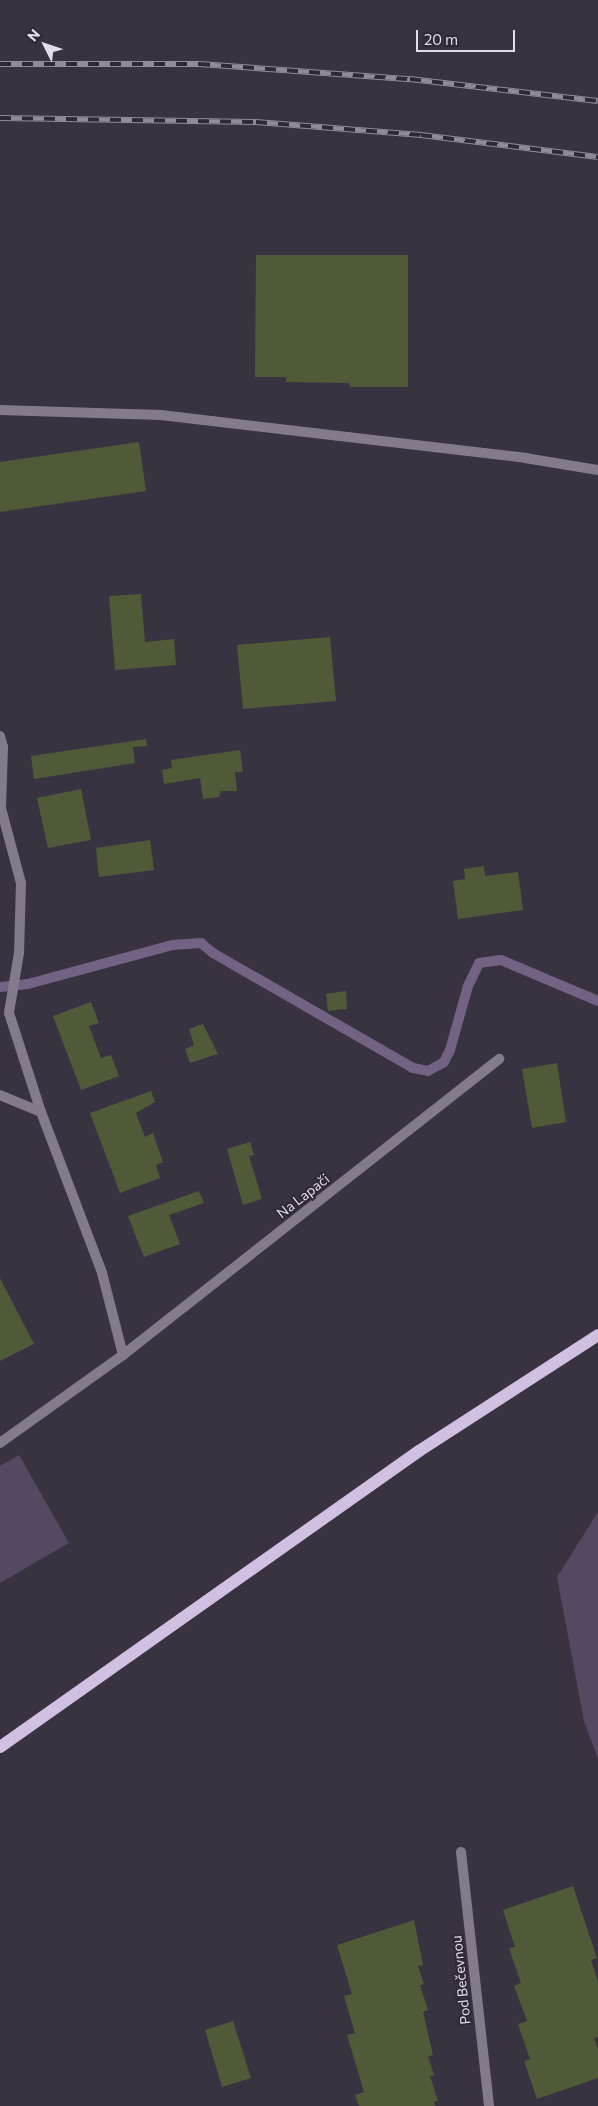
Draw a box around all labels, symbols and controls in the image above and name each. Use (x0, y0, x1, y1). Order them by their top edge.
north arrow (20, 20, 70, 70)
scale bar (418, 20, 517, 52)
text: N (23, 25, 43, 44)
text: 20 m (424, 30, 458, 48)
street label: Na Lapači (273, 1170, 333, 1222)
street label: Pod Bečevnou (448, 1935, 474, 2025)

